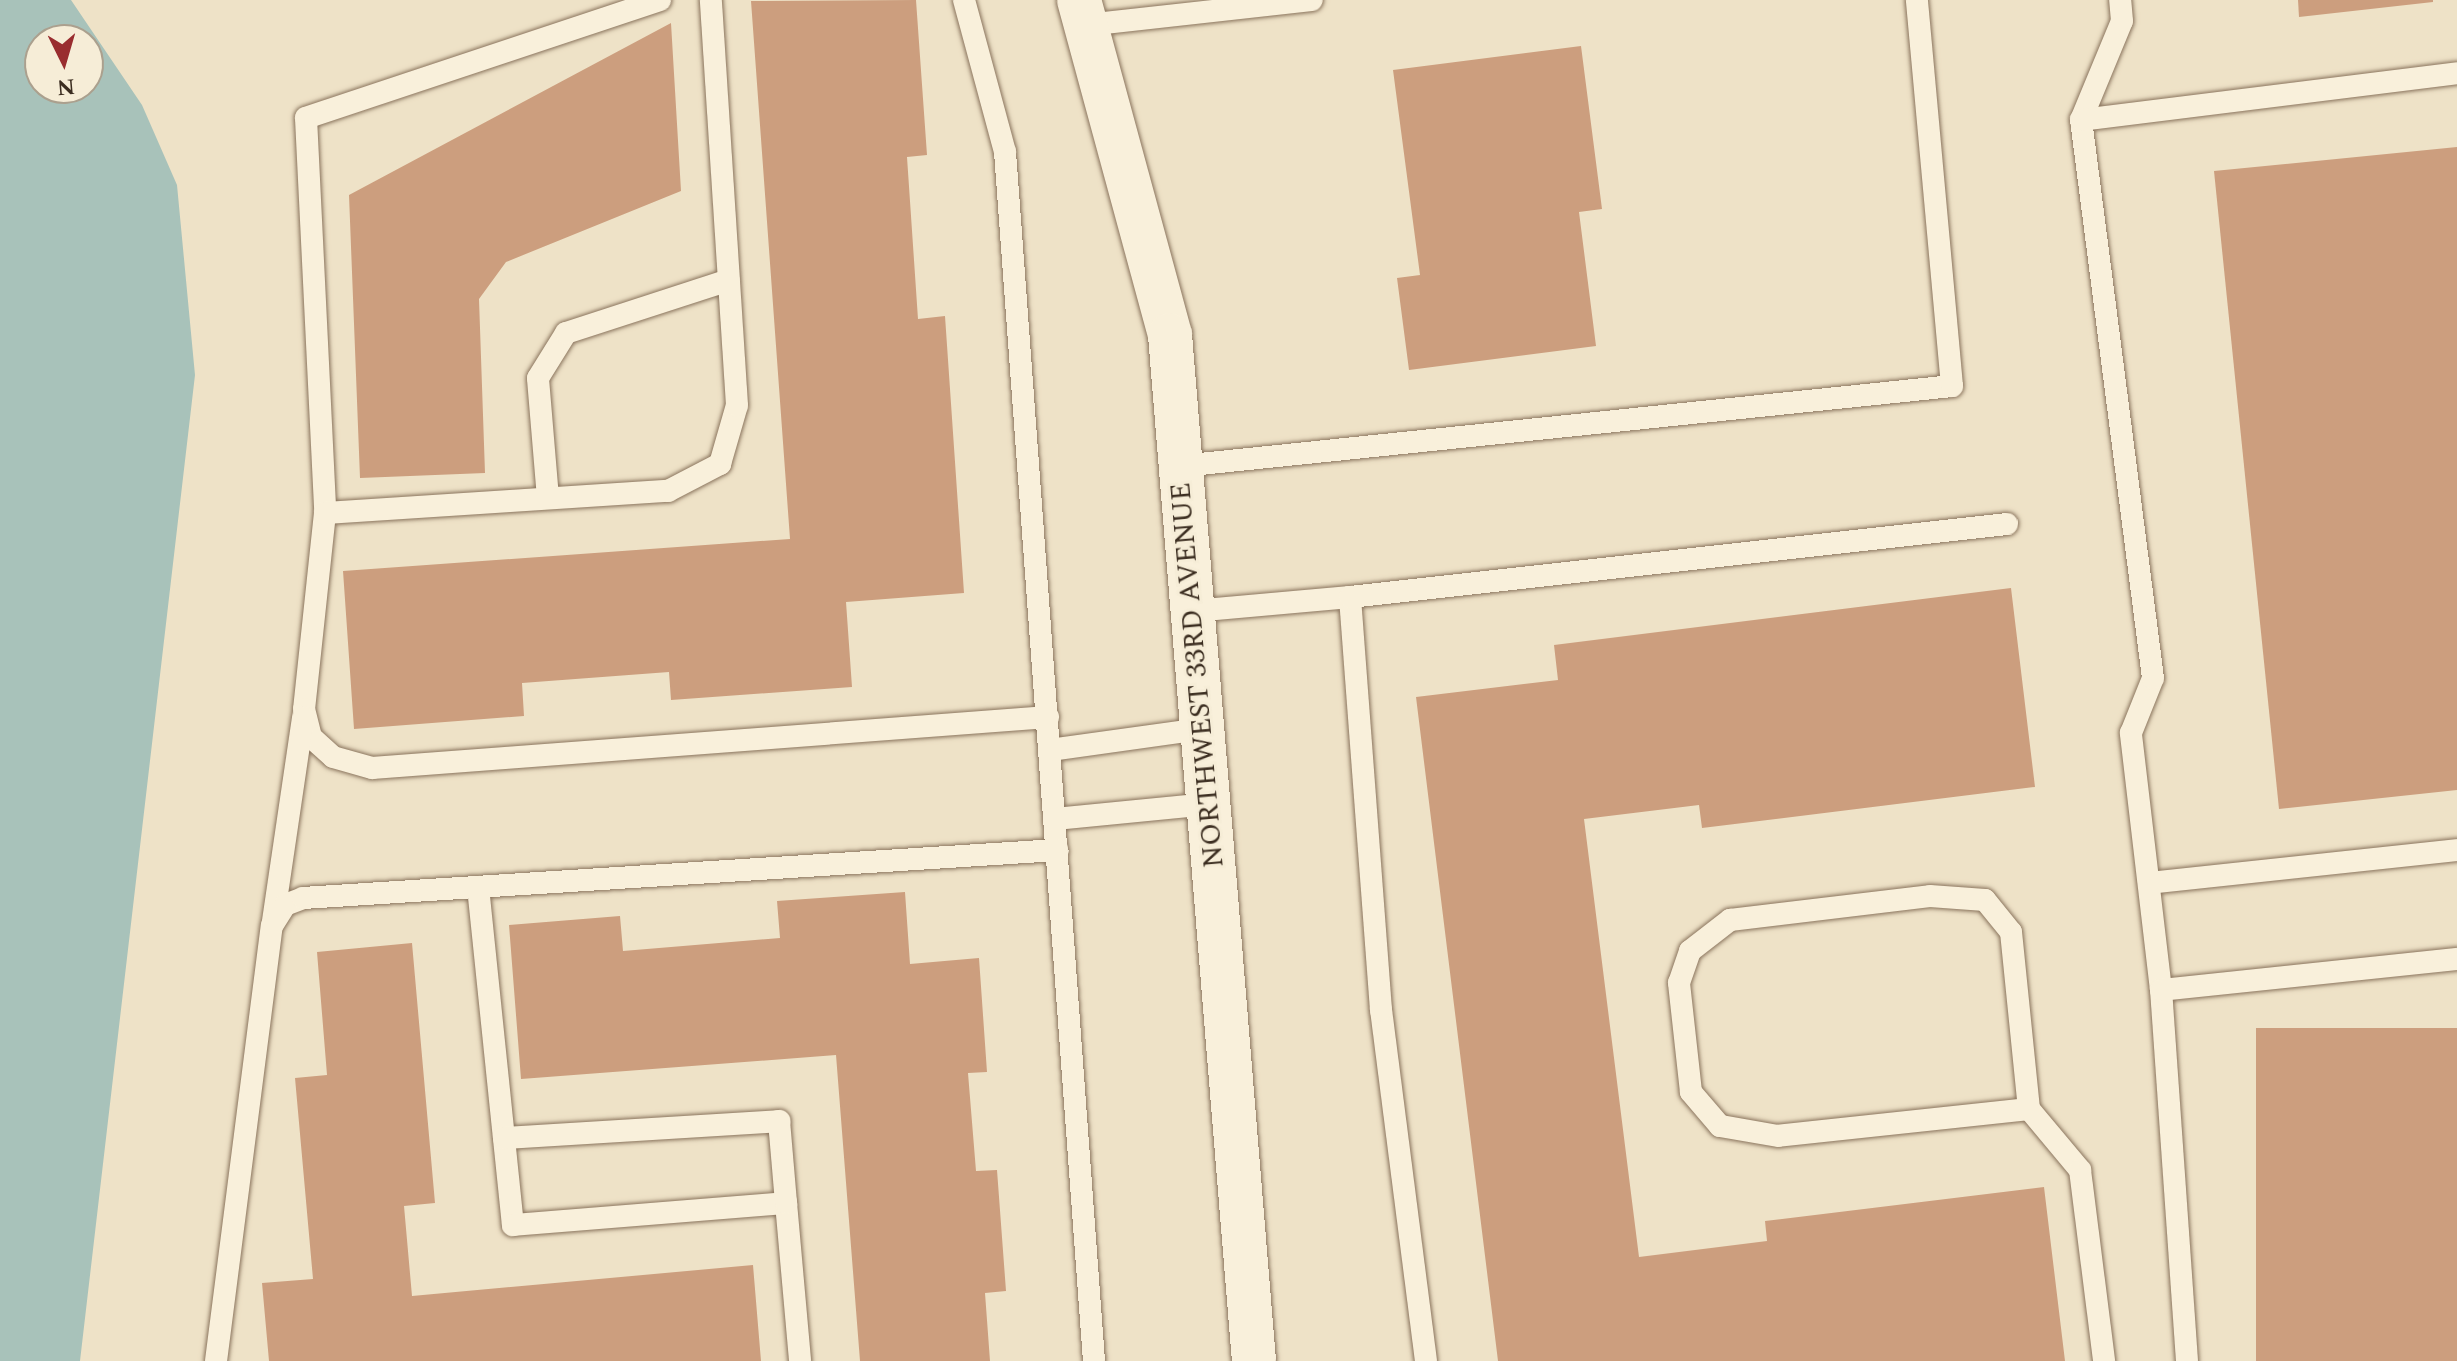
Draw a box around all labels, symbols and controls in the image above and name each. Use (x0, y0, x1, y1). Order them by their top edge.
north arrow (24, 24, 104, 104)
text: N (56, 69, 76, 104)
street label: NORTHWEST 33RD AVENUE (1164, 481, 1232, 869)

